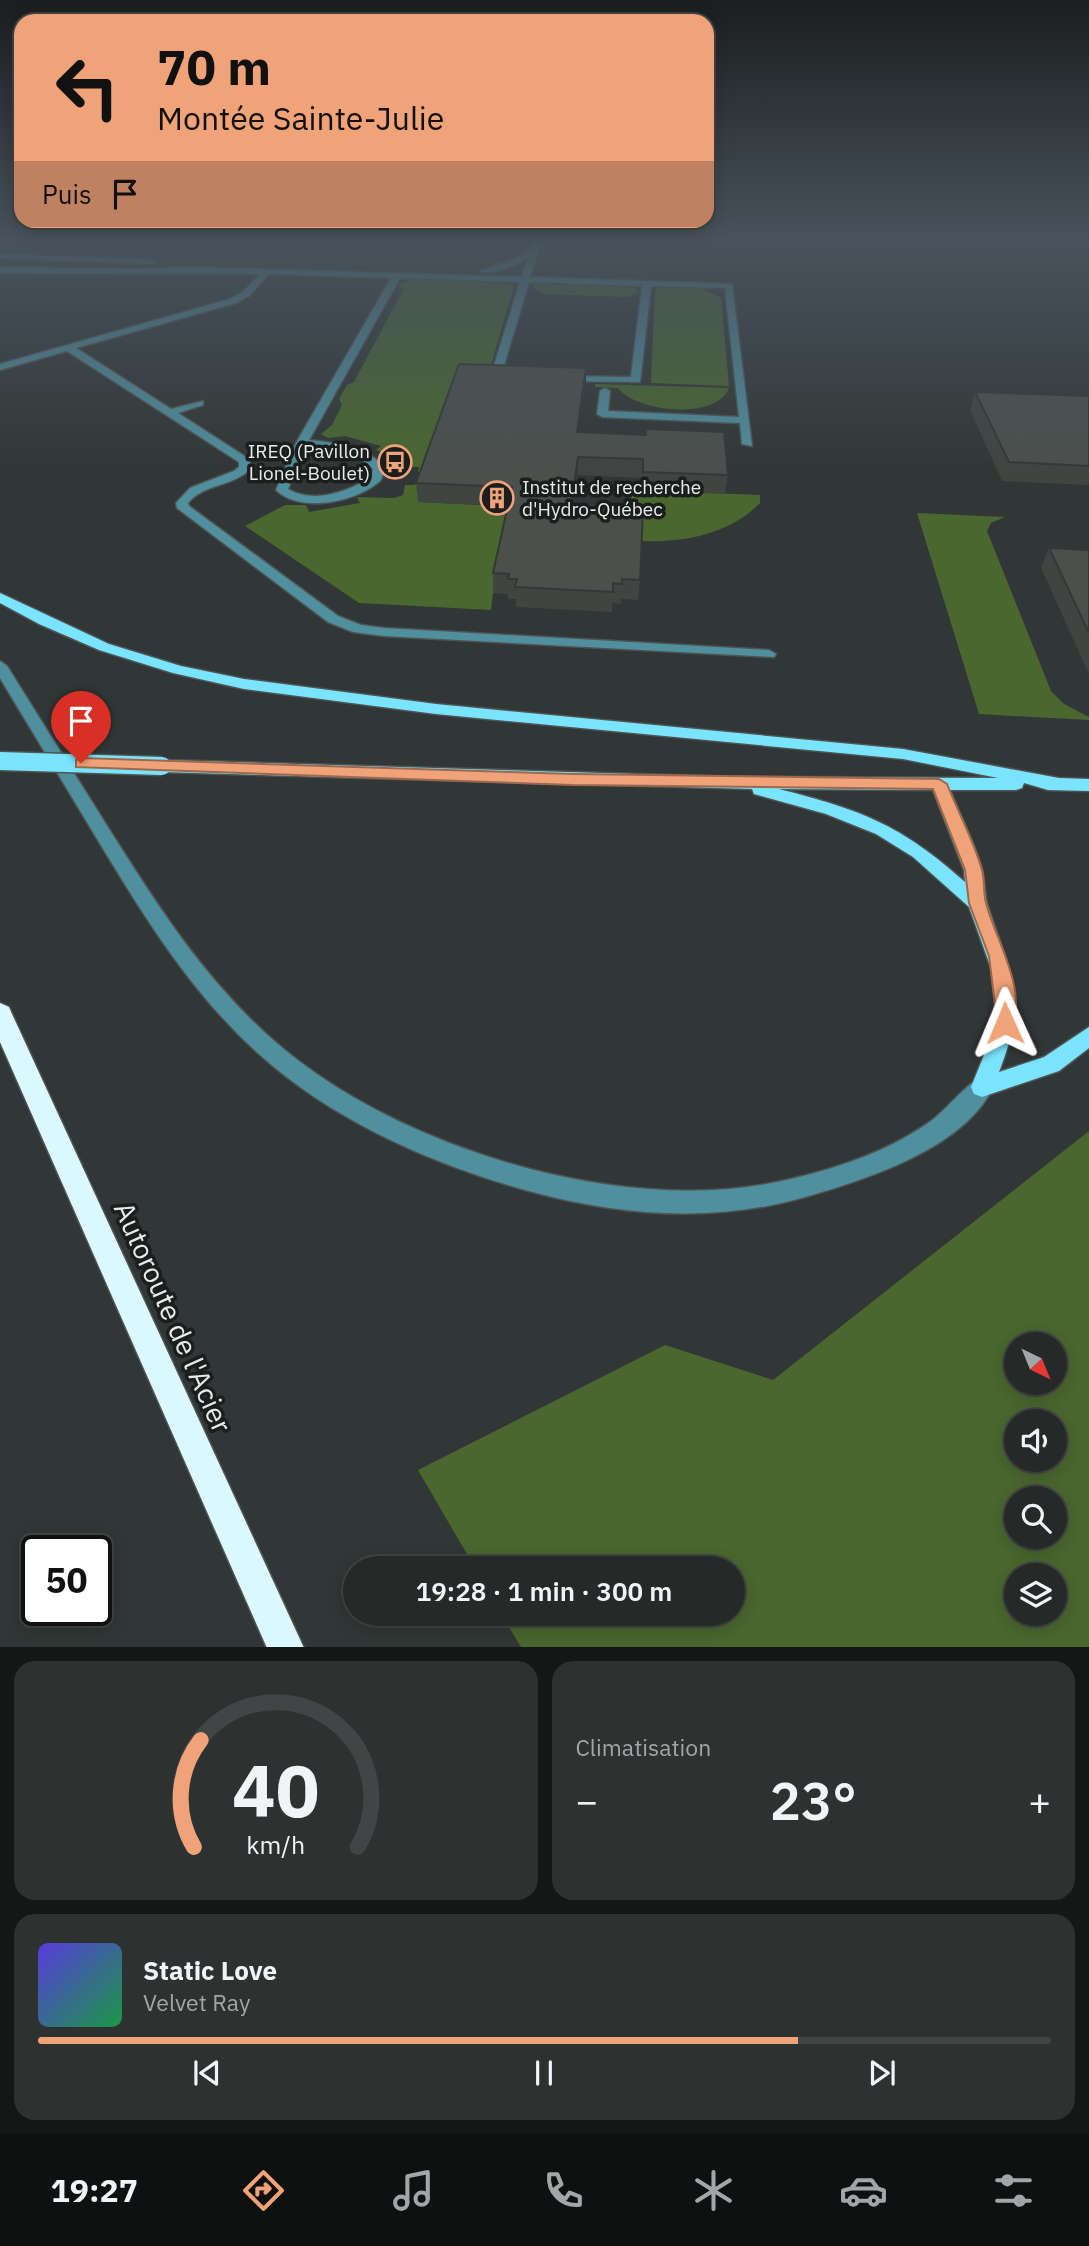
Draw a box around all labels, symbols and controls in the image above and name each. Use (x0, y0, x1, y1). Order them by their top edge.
text: 70 m (157, 35, 271, 98)
icon: left (42, 42, 133, 133)
text: Montée Sainte-Julie (157, 97, 444, 139)
icon: arrive (106, 175, 144, 213)
text: Puis (42, 177, 92, 211)
place label: IREQ (Pavillon Lionel-Boulet) (248, 439, 370, 485)
bus stop icon: IREQ (Pavillon Lionel-Boulet) (376, 443, 414, 481)
place label: Institut de recherche d'Hydro-Québec (522, 475, 701, 521)
building icon: Institut de recherche d'Hydro-Québec (478, 479, 516, 517)
pin (51, 691, 111, 763)
icon: arrive (62, 702, 100, 740)
position arrow (968, 986, 1042, 1060)
street label: Autoroute de l'Acier (106, 1196, 241, 1438)
north arrow (1004, 1332, 1068, 1395)
map controls (1004, 1332, 1067, 1626)
button: sound (1004, 1409, 1067, 1472)
button: search (1004, 1486, 1067, 1549)
speed limit sign: 50 (21, 1535, 112, 1626)
button: layers (1004, 1563, 1067, 1626)
text: 19:28 · 1 min · 300 m (416, 1574, 672, 1608)
text: Climatisation (576, 1732, 711, 1762)
text: 40 (232, 1742, 319, 1837)
text: 23° (770, 1767, 857, 1834)
text: − (576, 1776, 598, 1825)
text: + (1028, 1776, 1051, 1825)
text: km/h (246, 1827, 305, 1860)
text: Static Love (143, 1953, 277, 1987)
text: Velvet Ray (143, 1987, 250, 2017)
icon: previous (188, 2054, 226, 2092)
icon: pause (525, 2054, 563, 2092)
icon: next (863, 2054, 901, 2092)
icon: directions (239, 2166, 288, 2215)
icon: music (389, 2166, 438, 2215)
icon: phone (539, 2166, 588, 2215)
icon: climate (689, 2166, 738, 2215)
icon: car (839, 2166, 888, 2215)
icon: filters (989, 2166, 1038, 2215)
text: 19:27 (51, 2169, 138, 2211)

